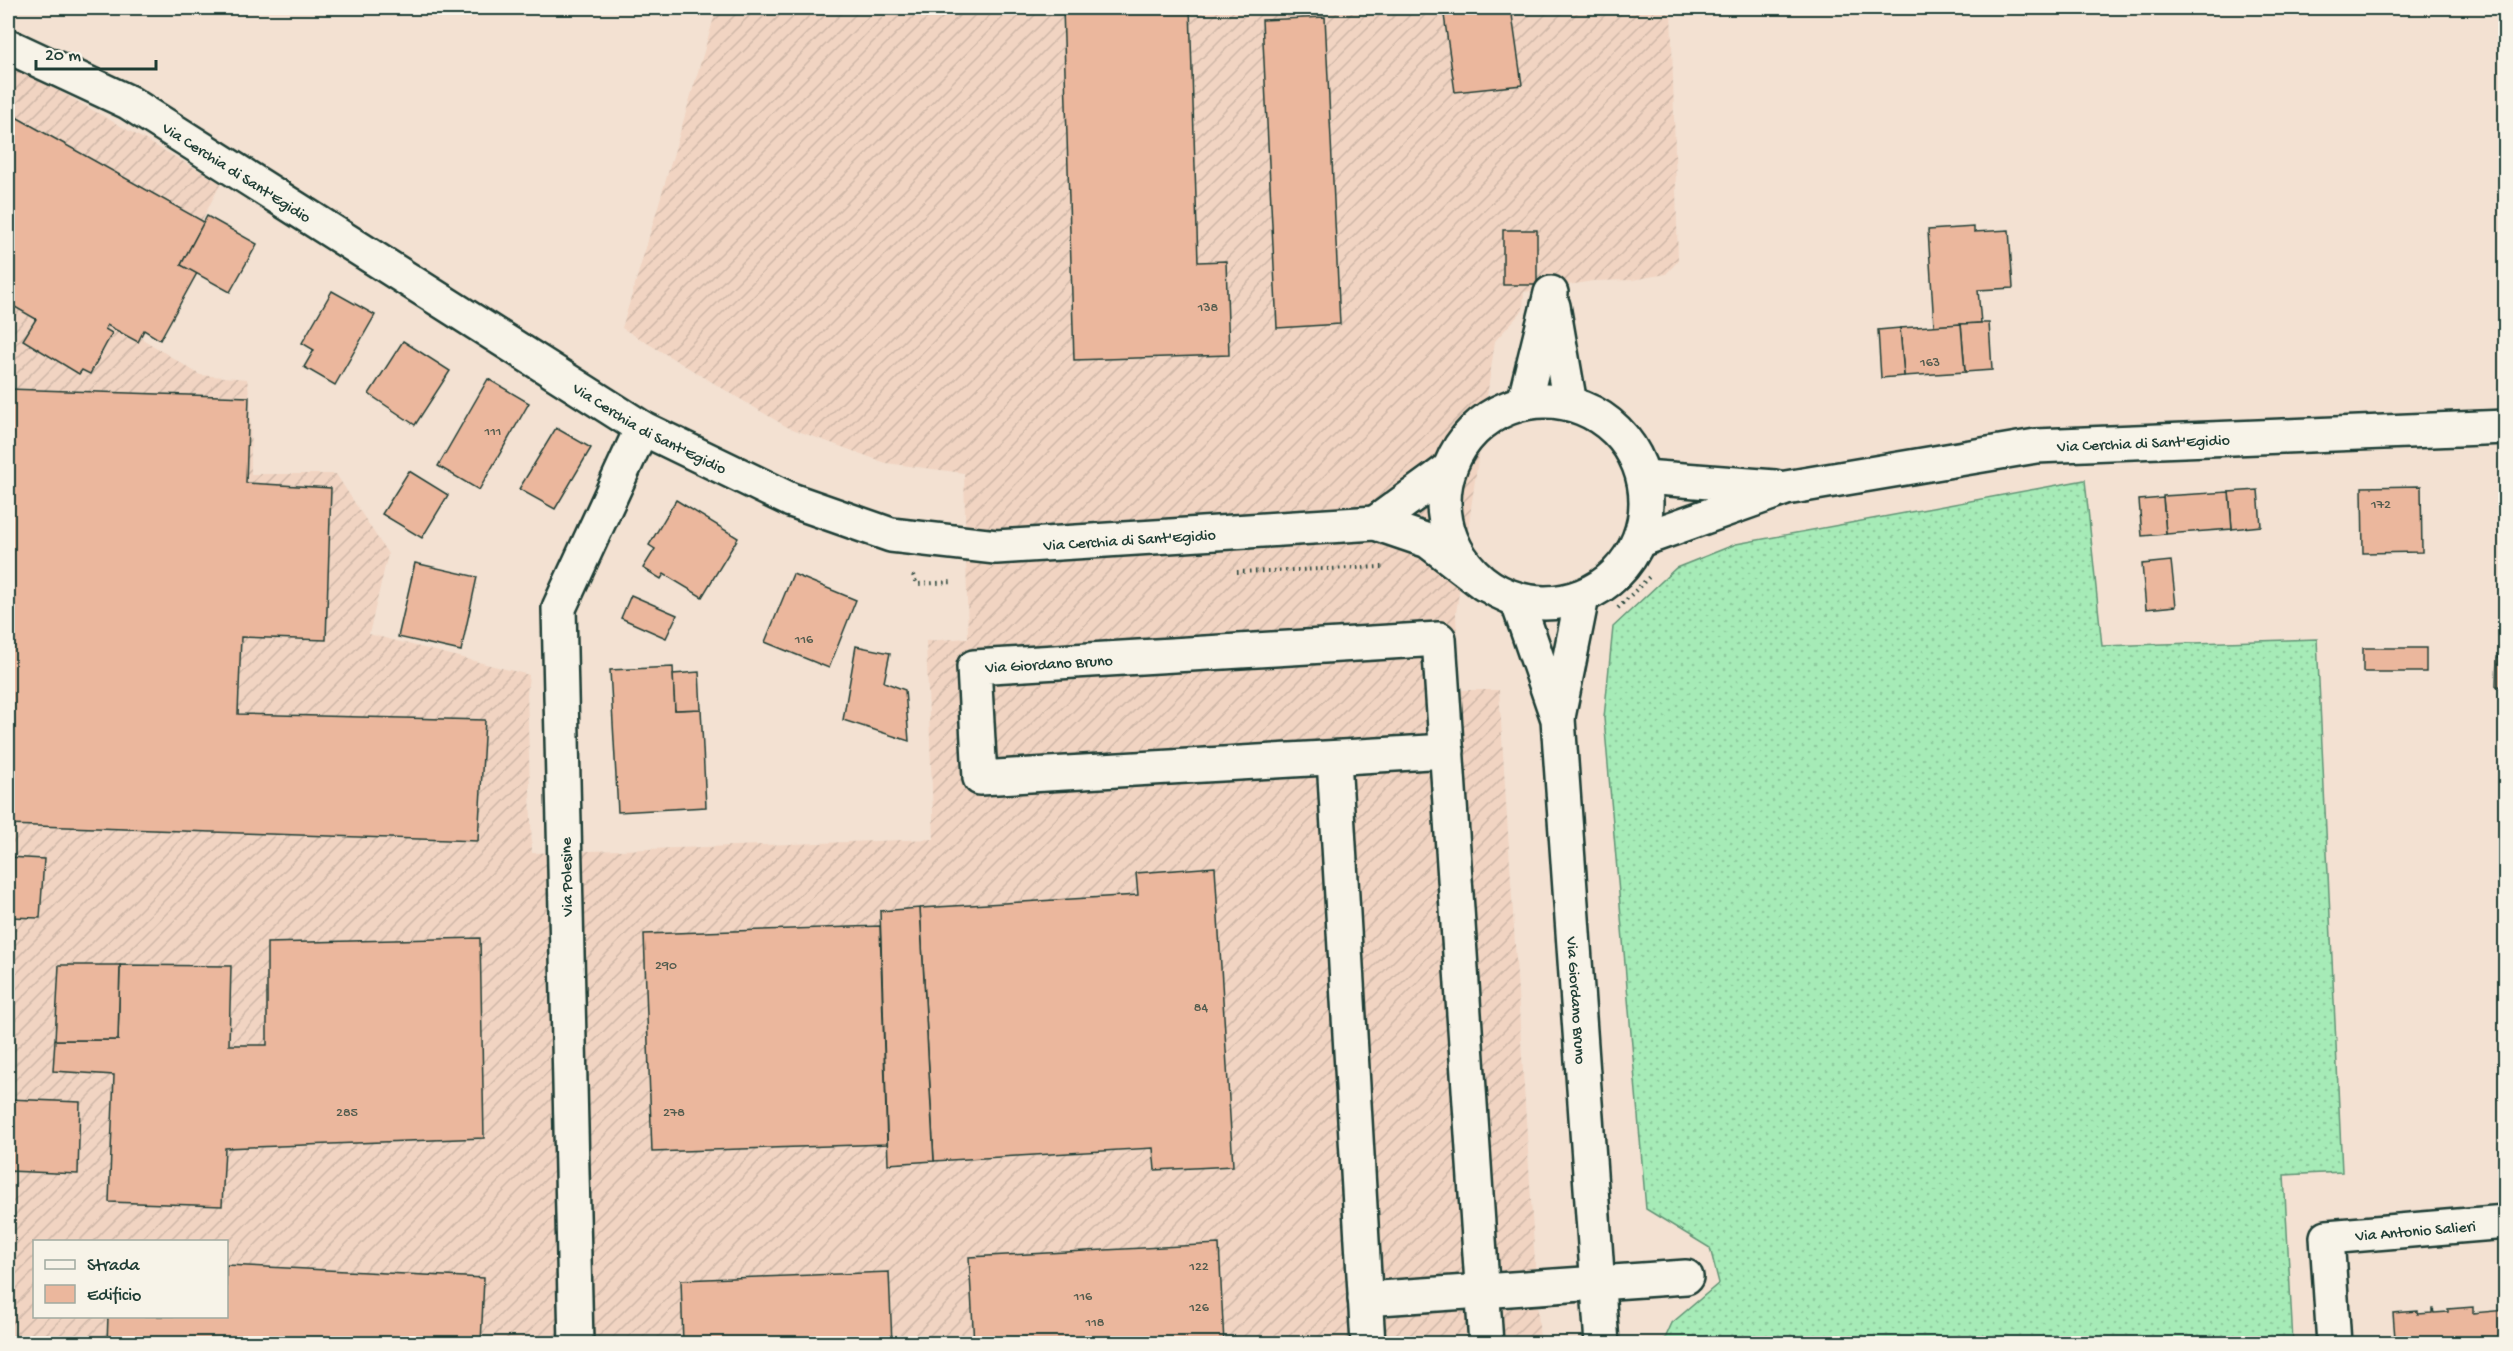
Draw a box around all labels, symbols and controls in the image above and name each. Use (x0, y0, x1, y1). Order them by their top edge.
scale bar (36, 33, 156, 71)
text: 20 m (45, 46, 81, 67)
street label: Via Cerchia di Sant'Egidio (157, 120, 314, 229)
house number: 138 (1197, 300, 1219, 317)
house number: 163 (1919, 355, 1940, 372)
street label: Via Cerchia di Sant'Egidio (567, 380, 729, 480)
house number: 111 (484, 424, 501, 441)
street label: Via Cerchia di Sant'Egidio (2056, 432, 2230, 458)
house number: 172 (2370, 497, 2391, 514)
street label: Via Cerchia di Sant'Egidio (1042, 527, 1217, 557)
house number: 116 (794, 632, 814, 649)
street label: Via Giordano Bruno (984, 653, 1114, 679)
street label: Via Polesine (558, 836, 579, 918)
street label: Via Giordano Bruno (1560, 935, 1588, 1065)
house number: 290 (655, 958, 677, 975)
house number: 84 (1194, 1000, 1209, 1017)
house number: 285 (336, 1105, 358, 1122)
house number: 278 (663, 1105, 685, 1122)
street label: Via Antonio Salieri (2354, 1219, 2477, 1248)
legend (33, 1240, 228, 1318)
text: Strada (87, 1256, 141, 1277)
house number: 122 (1188, 1259, 1209, 1276)
text: Edificio (87, 1286, 141, 1307)
house number: 116 (1073, 1289, 1093, 1306)
house number: 126 (1188, 1300, 1210, 1317)
house number: 118 (1085, 1315, 1105, 1332)

